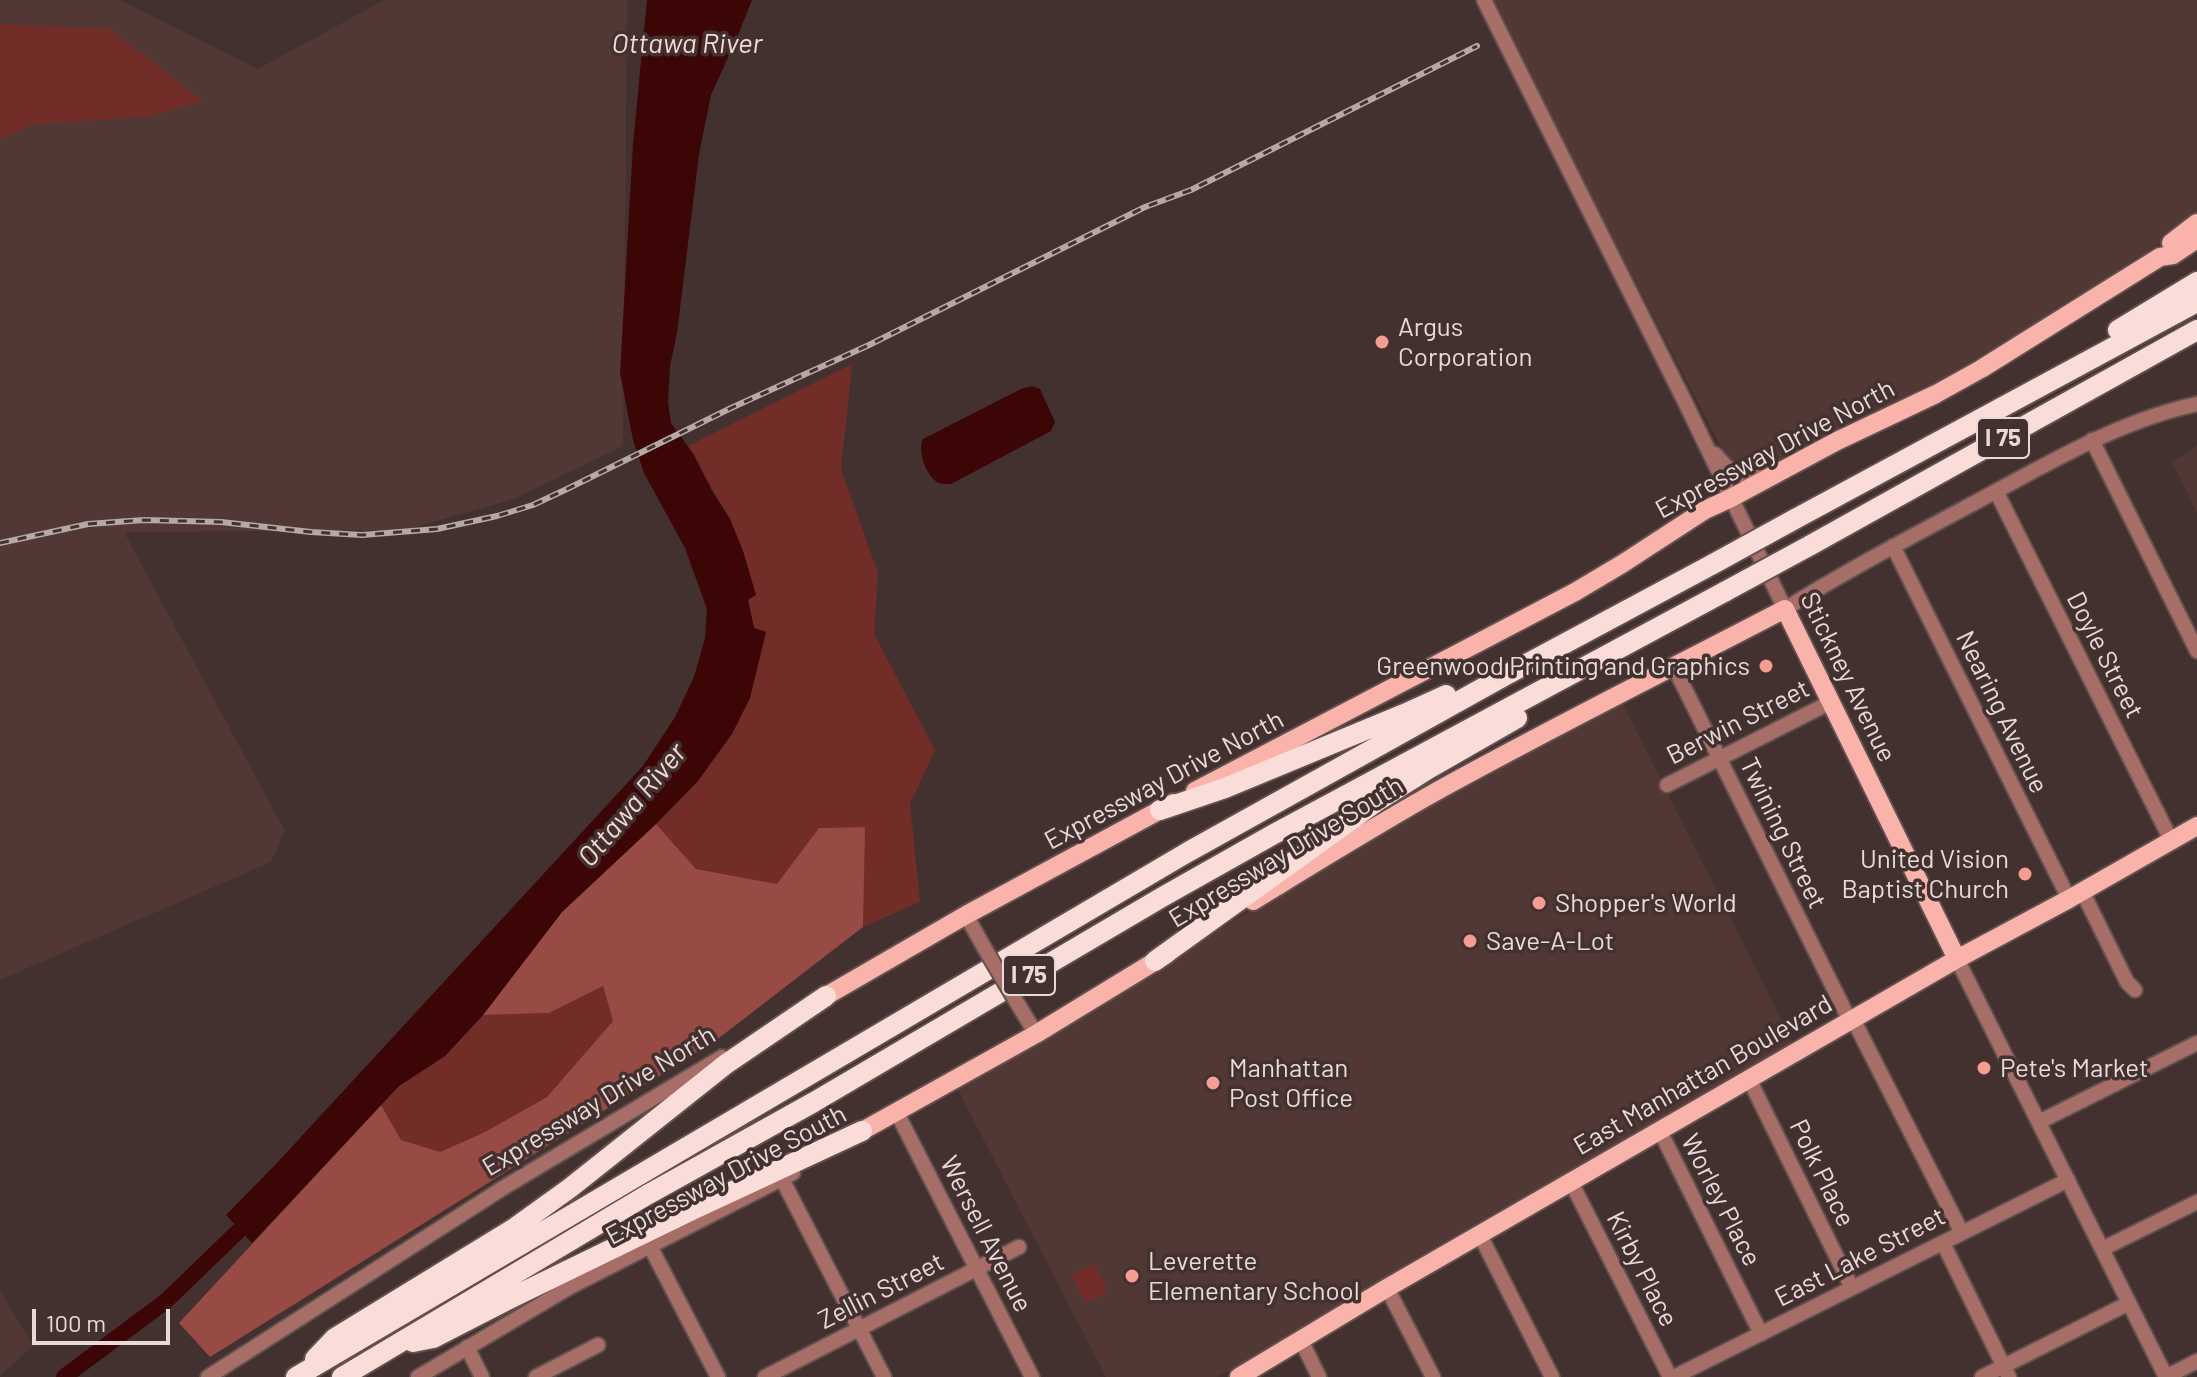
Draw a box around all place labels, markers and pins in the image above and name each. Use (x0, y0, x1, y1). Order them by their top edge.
place label: Argus Corporation (1398, 311, 1533, 372)
marker: Argus Corporation (1373, 333, 1391, 351)
place label: Greenwood Printing and Graphics (1376, 650, 1750, 682)
marker: Greenwood Printing and Graphics (1757, 657, 1775, 675)
place label: United Vision Baptist Church (1841, 843, 2009, 904)
marker: United Vision Baptist Church (2016, 865, 2034, 883)
place label: Shopper's World (1555, 887, 1737, 919)
marker: Shopper's World (1530, 894, 1548, 912)
place label: Save-A-Lot (1486, 925, 1614, 957)
marker: Save-A-Lot (1461, 932, 1479, 950)
place label: Manhattan Post Office (1229, 1052, 1353, 1114)
place label: Pete's Market (2000, 1052, 2149, 1084)
marker: Pete's Market (1975, 1059, 1993, 1077)
marker: Manhattan Post Office (1204, 1074, 1222, 1092)
place label: Leverette Elementary School (1148, 1245, 1360, 1306)
marker: Leverette Elementary School (1123, 1267, 1141, 1285)

